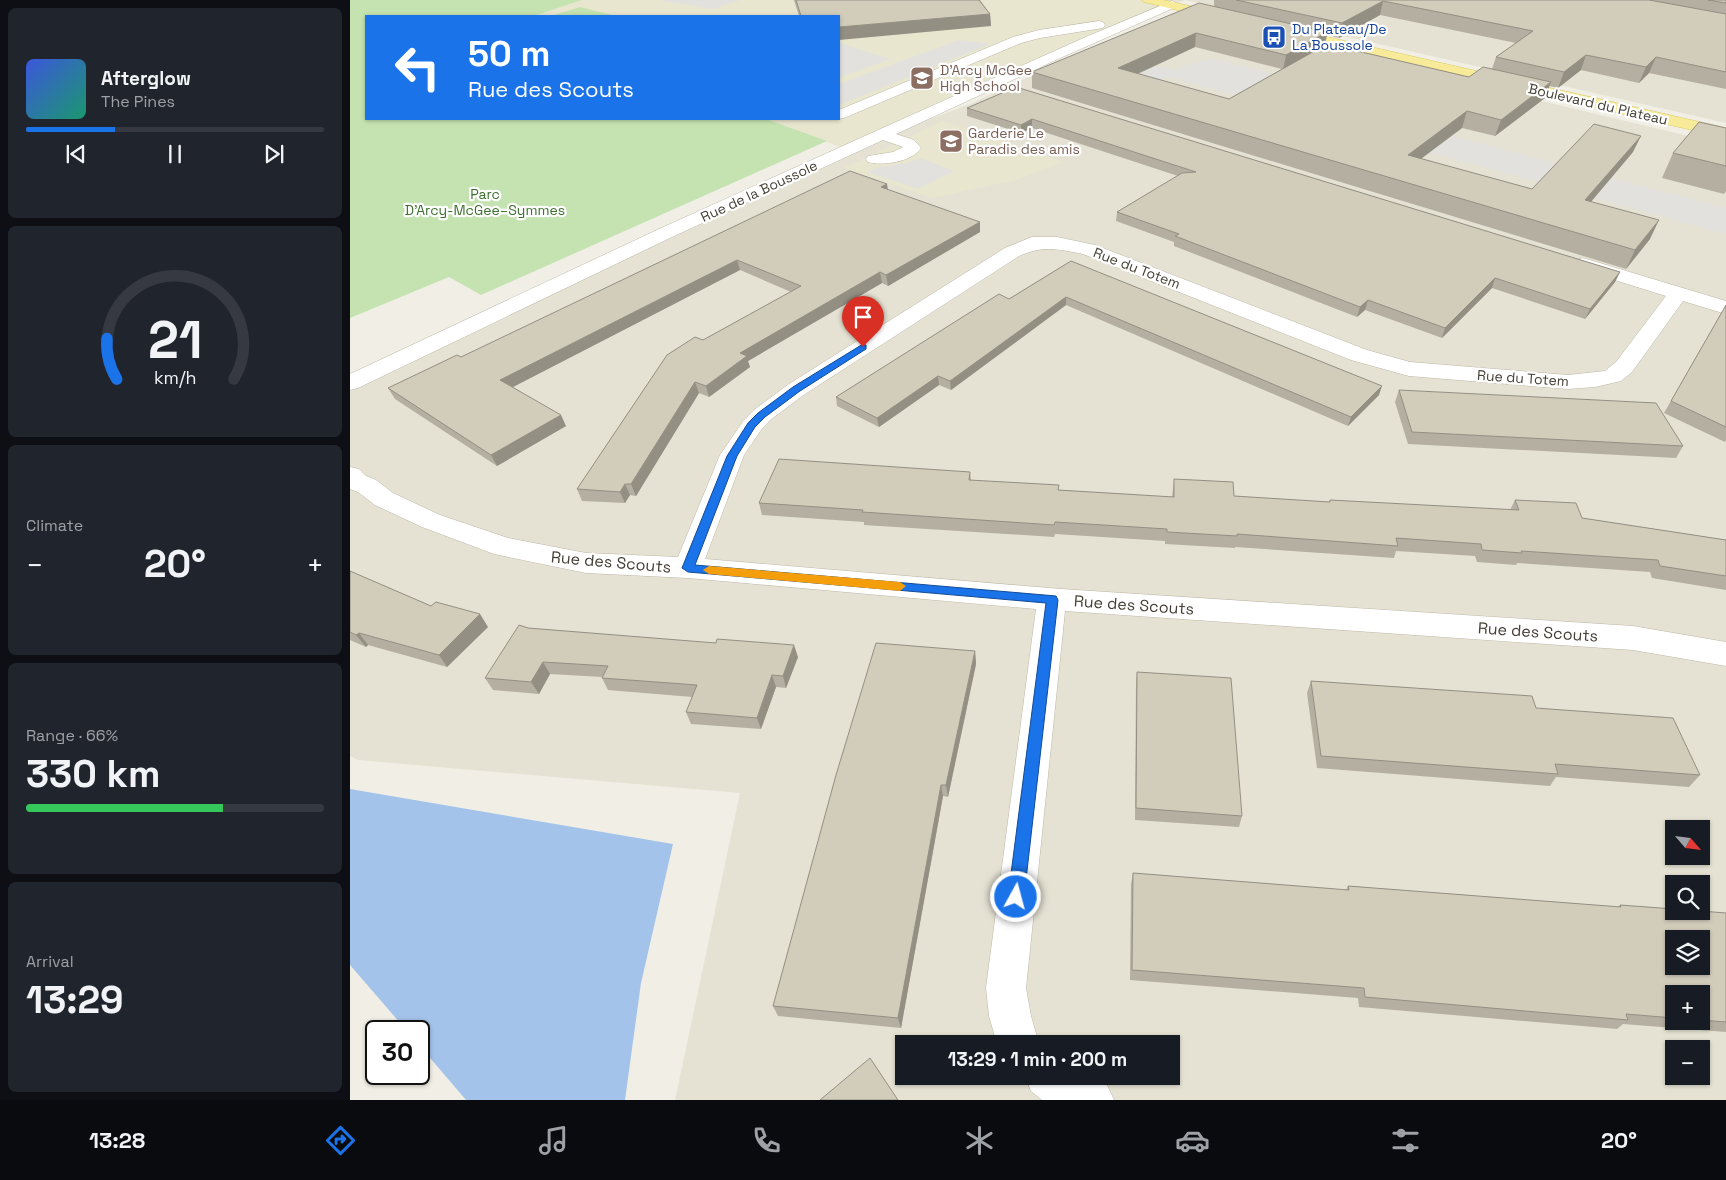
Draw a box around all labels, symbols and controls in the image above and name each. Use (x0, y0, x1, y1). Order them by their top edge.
place label: Du Plateau/De La Boussole (1292, 20, 1387, 54)
bus stop icon: Du Plateau/De La Boussole (1261, 24, 1287, 50)
text: 50 m (468, 32, 550, 76)
icon: left (385, 35, 450, 100)
place label: D'Arcy McGee High School (940, 61, 1032, 95)
school or university icon: D'Arcy McGee High School (909, 65, 935, 91)
text: Afterglow (101, 66, 191, 91)
text: Rue des Scouts (468, 75, 634, 103)
street label: Boulevard du Plateau (1527, 79, 1669, 129)
text: The Pines (101, 91, 175, 112)
place label: Garderie Le Paradis des amis (968, 124, 1080, 158)
school or university icon: Garderie Le Paradis des amis (938, 128, 964, 154)
icon: previous (62, 140, 90, 168)
icon: pause (161, 140, 189, 168)
icon: next (260, 140, 288, 168)
street label: Rue de la Boussole (698, 156, 820, 226)
park label: Parc D'Arcy-McGee–Symmes (405, 185, 565, 219)
street label: Rue du Totem (1091, 243, 1183, 293)
pin (842, 296, 884, 347)
icon: arrive (849, 303, 877, 331)
text: 21 (148, 307, 202, 373)
text: km/h (154, 366, 196, 389)
street label: Rue du Totem (1477, 366, 1569, 390)
text: Climate (26, 515, 83, 536)
text: 20° (144, 540, 206, 588)
street label: Rue des Scouts (550, 546, 672, 578)
text: − (26, 547, 43, 583)
text: + (307, 547, 324, 583)
street label: Rue des Scouts (1073, 590, 1195, 620)
street label: Rue des Scouts (1477, 617, 1599, 647)
text: Range · 66% (26, 725, 118, 746)
text: 330 km (26, 750, 160, 798)
north arrow (1665, 820, 1710, 865)
map controls (1665, 820, 1710, 1085)
position arrow (989, 870, 1041, 922)
button: search (1665, 875, 1710, 920)
button: layers (1665, 930, 1710, 975)
text: Arrival (26, 951, 74, 972)
text: 13:29 (26, 976, 124, 1024)
button: + (1665, 985, 1710, 1030)
speed limit sign: 30 (365, 1020, 430, 1085)
button: − (1665, 1040, 1710, 1085)
text: 13:29 · 1 min · 200 m (948, 1047, 1127, 1072)
icon: directions (323, 1123, 358, 1158)
icon: music (536, 1123, 571, 1158)
icon: phone (749, 1123, 784, 1158)
icon: climate (962, 1123, 997, 1158)
icon: car (1175, 1123, 1210, 1158)
icon: filters (1388, 1123, 1423, 1158)
text: 13:28 (89, 1126, 145, 1154)
text: 20° (1601, 1126, 1637, 1154)

